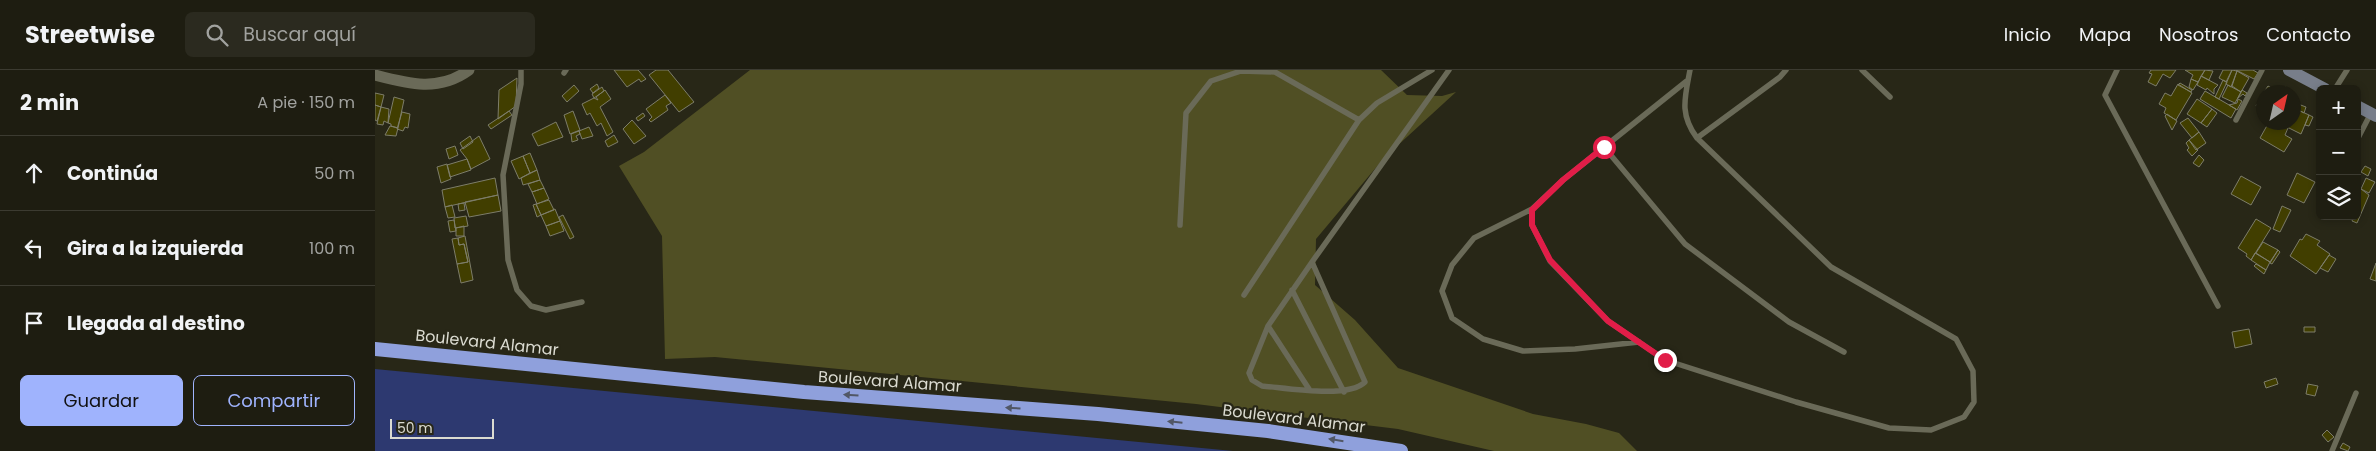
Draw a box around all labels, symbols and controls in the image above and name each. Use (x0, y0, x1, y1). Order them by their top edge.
search box (185, 12, 535, 57)
text: Streetwise (25, 18, 155, 51)
icon: search (203, 21, 231, 49)
text: Buscar aquí (243, 21, 356, 48)
text: Inicio (2004, 22, 2051, 47)
text: Mapa (2079, 22, 2131, 47)
text: Nosotros (2159, 22, 2238, 47)
text: Contacto (2266, 22, 2351, 47)
north arrow (2256, 85, 2301, 130)
map controls (2316, 85, 2361, 220)
button: + (2316, 85, 2361, 130)
text: 2 min (20, 88, 79, 117)
text: A pie · 150 m (257, 91, 355, 114)
button: − (2316, 130, 2361, 175)
route start (1593, 136, 1616, 159)
icon: ahead (20, 159, 48, 187)
text: Continúa (67, 160, 158, 187)
text: 50 m (314, 162, 355, 185)
button: layers (2316, 175, 2361, 220)
icon: left (20, 234, 48, 262)
text: Gira a la izquierda (67, 235, 244, 262)
text: 100 m (309, 237, 355, 260)
icon: arrive (20, 309, 48, 337)
text: Llegada al destino (67, 310, 245, 337)
street label: Boulevard Alamar (414, 324, 560, 361)
route end (1654, 349, 1677, 372)
street label: Boulevard Alamar (817, 365, 963, 398)
button: Guardar (20, 375, 183, 426)
button: Compartir (193, 375, 355, 426)
one-way arrow (842, 391, 858, 399)
street label: Boulevard Alamar (1221, 398, 1367, 439)
one-way arrow (1005, 403, 1021, 411)
scale bar (390, 416, 494, 439)
one-way arrow (1166, 417, 1182, 425)
text: 50 m (397, 418, 433, 438)
one-way arrow (1328, 436, 1344, 444)

